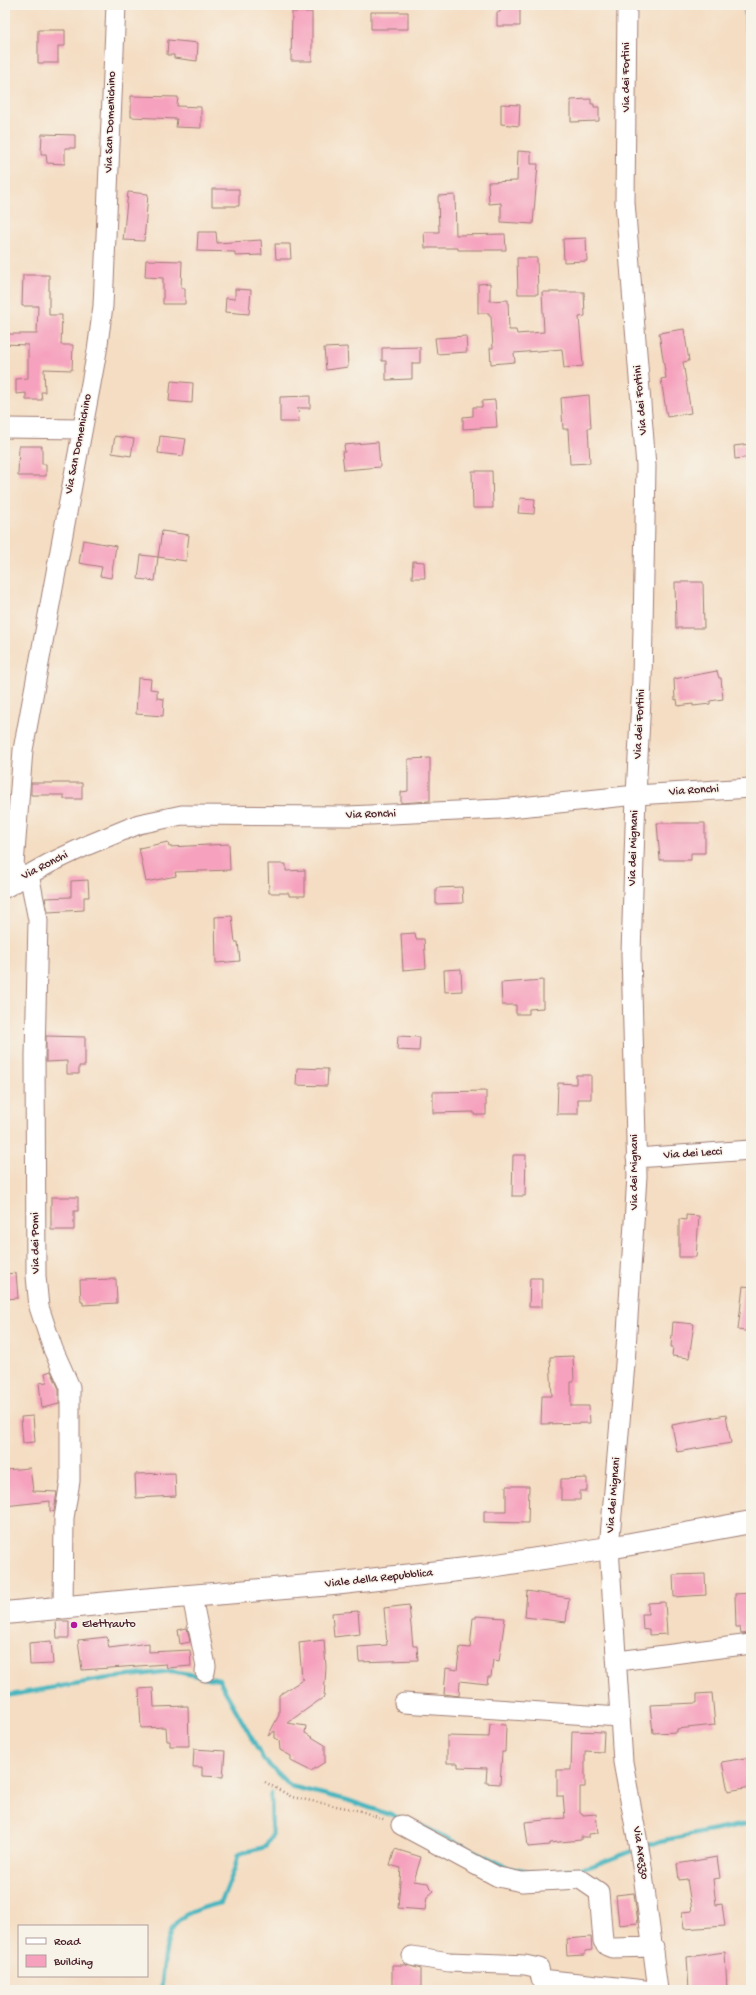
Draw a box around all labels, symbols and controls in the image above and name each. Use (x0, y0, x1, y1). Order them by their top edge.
street label: Via dei Fortini (620, 42, 634, 113)
street label: Via San Domenichino (102, 71, 120, 174)
street label: Via dei Fortini (631, 364, 651, 436)
street label: Via San Domenichino (62, 393, 96, 496)
street label: Via dei Fortini (631, 688, 649, 760)
street label: Via Ronchi (668, 782, 720, 800)
street label: Via Ronchi (345, 807, 397, 823)
street label: Via dei Mignani (626, 809, 642, 887)
street label: Via Ronchi (19, 848, 71, 884)
street label: Via dei Mignani (628, 1134, 642, 1211)
street label: Via dei Lecci (662, 1145, 723, 1163)
street label: Via dei Pomi (28, 1212, 44, 1275)
street label: Via dei Mignani (604, 1456, 624, 1534)
street label: Viale della Repubblica (323, 1566, 434, 1592)
place label: Elettrauto (82, 1618, 136, 1632)
marker: Elettrauto (69, 1620, 79, 1630)
street label: Via Arezzo (629, 1825, 651, 1880)
legend (18, 1925, 148, 1977)
text: Road (54, 1936, 81, 1950)
text: Building (53, 1956, 93, 1970)

